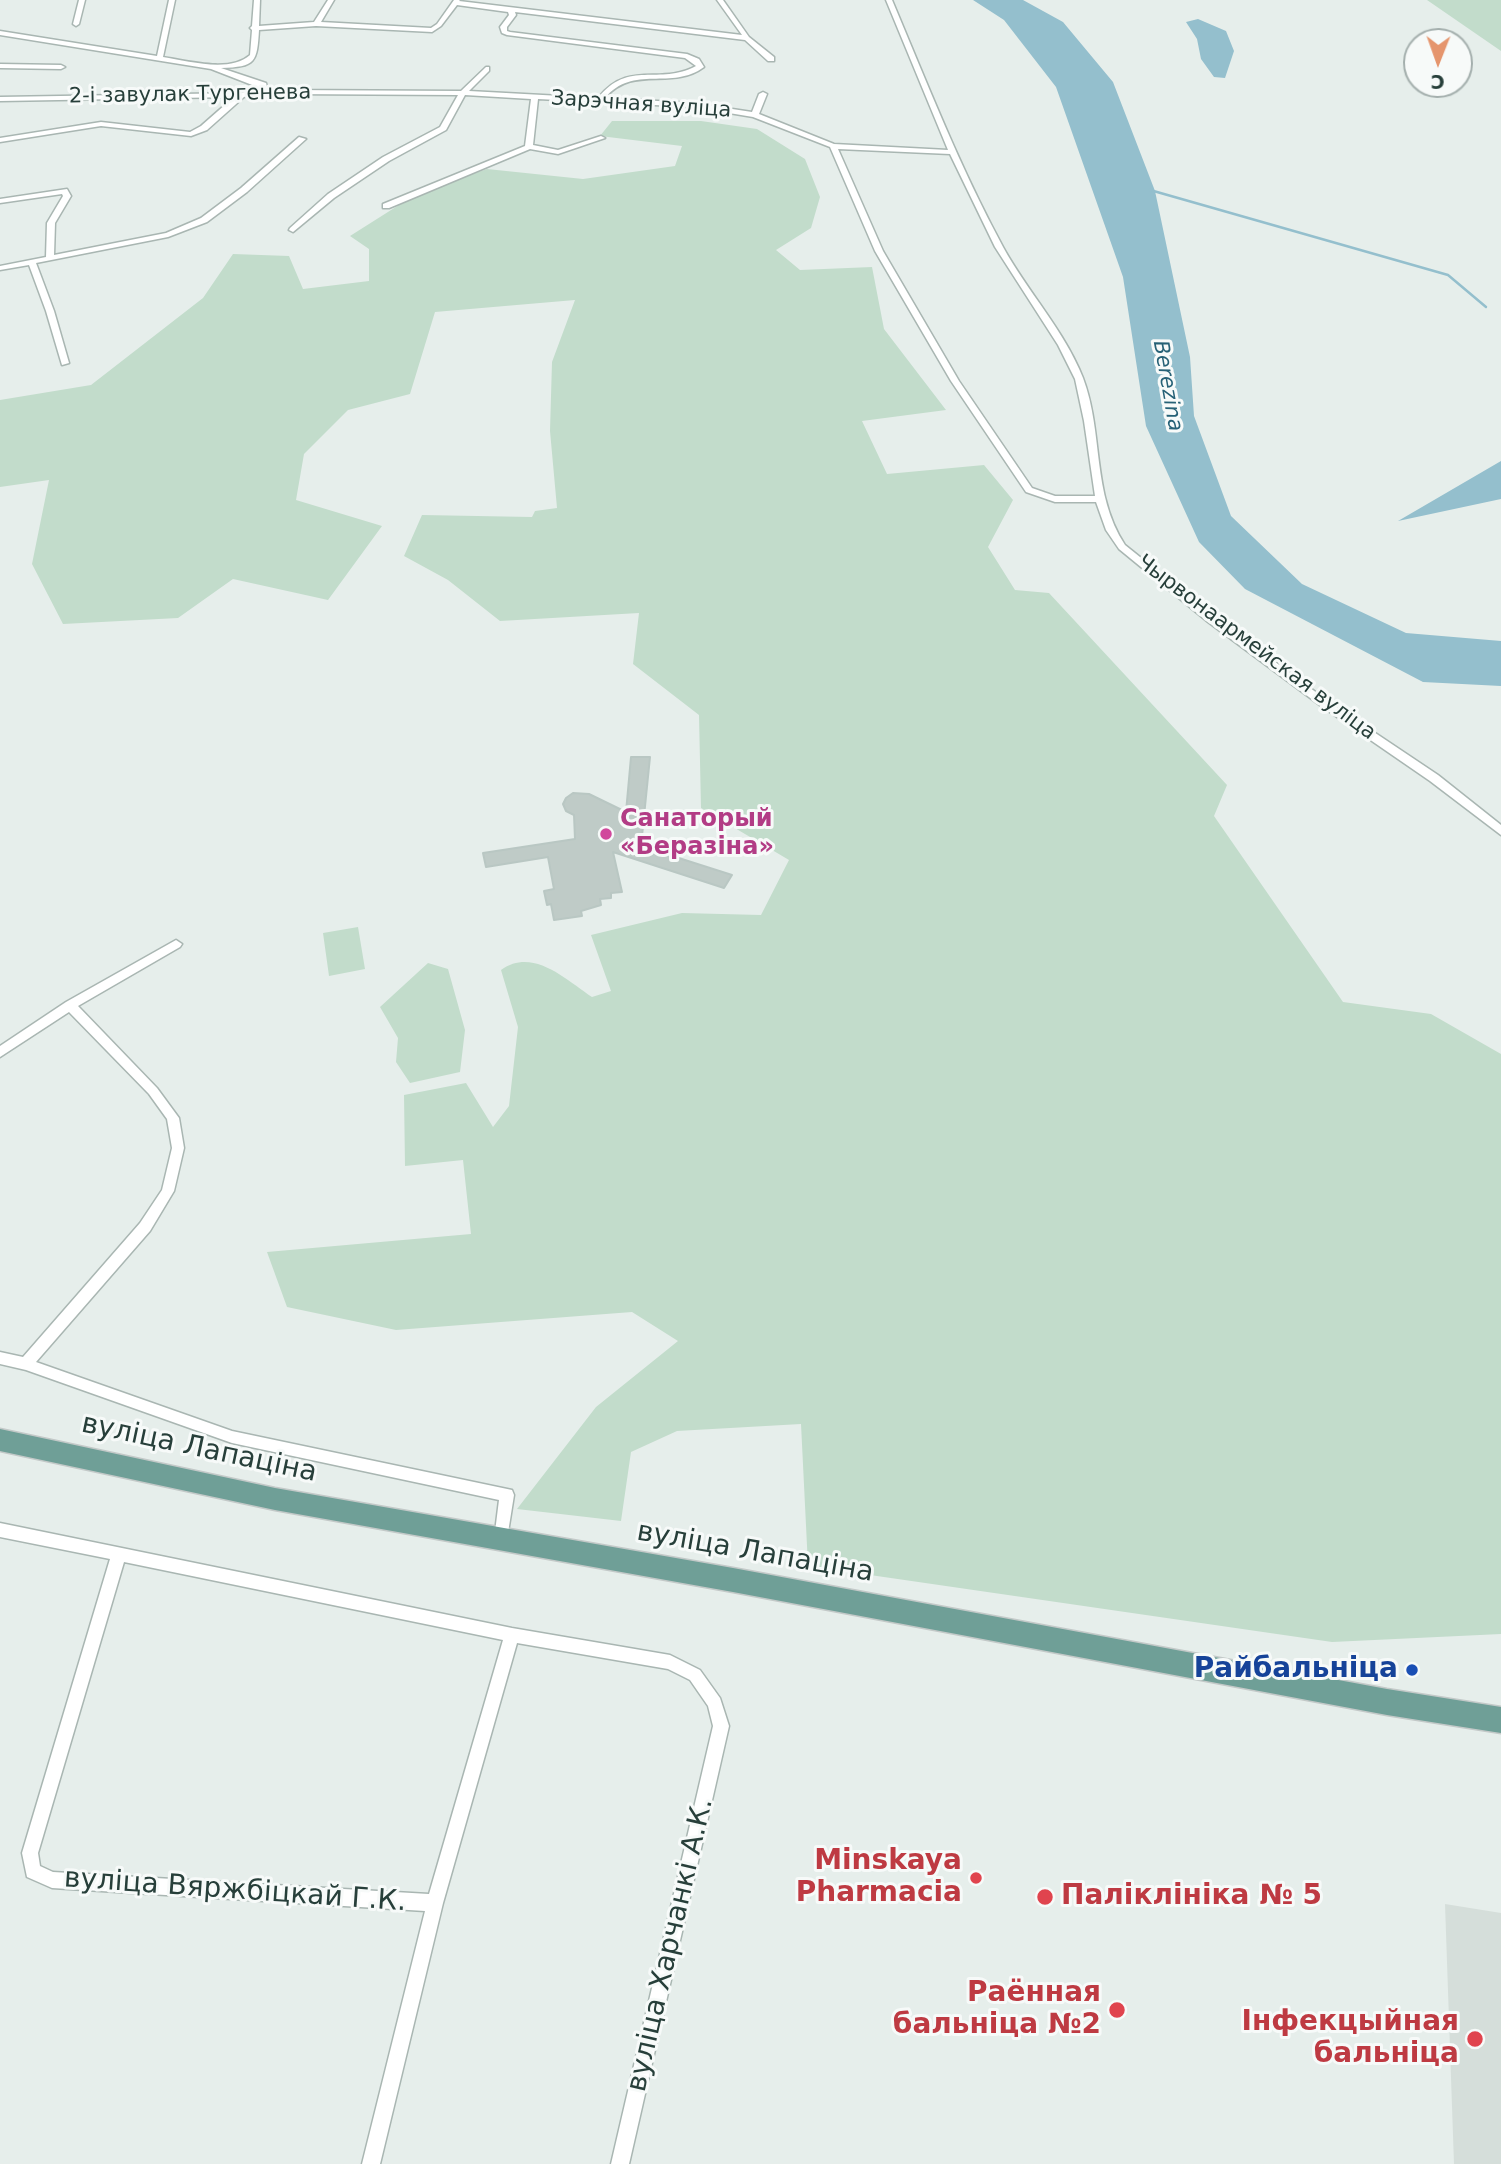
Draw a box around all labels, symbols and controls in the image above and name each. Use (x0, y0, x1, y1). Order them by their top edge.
north arrow (1403, 28, 1473, 98)
text: С (1431, 71, 1445, 93)
street label: 2-і завулак Тургенева (69, 80, 311, 110)
street label: Зарэчная вуліца (550, 86, 732, 124)
water label: Berezina (1147, 339, 1187, 433)
street label: Чырвонаармейская вуліца (1132, 550, 1380, 746)
place label: Санаторый «Беразіна» (620, 806, 774, 862)
marker: Санаторый «Беразіна» (598, 826, 614, 842)
street label: вуліца Лапаціна (78, 1408, 320, 1490)
street label: вуліца Лапаціна (634, 1516, 876, 1590)
place label: Райбальніца (1194, 1653, 1398, 1687)
marker: Райбальніца (1404, 1662, 1420, 1678)
street label: вуліца Харчанкі А.К. (621, 1795, 721, 2095)
place label: Minskaya Pharmacia (796, 1845, 962, 1911)
street label: вуліца Вяржбіцкай Г.К. (63, 1862, 407, 1920)
marker: Minskaya Pharmacia (968, 1870, 984, 1886)
place label: Паліклініка № 5 (1061, 1880, 1322, 1914)
marker: Паліклініка № 5 (1035, 1887, 1055, 1907)
place label: Раённая бальніца №2 (893, 1977, 1101, 2043)
marker: Раённая бальніца №2 (1107, 2000, 1127, 2020)
place label: Інфекцыйная бальніца (1242, 2006, 1459, 2072)
marker: Інфекцыйная бальніца (1465, 2029, 1485, 2049)

